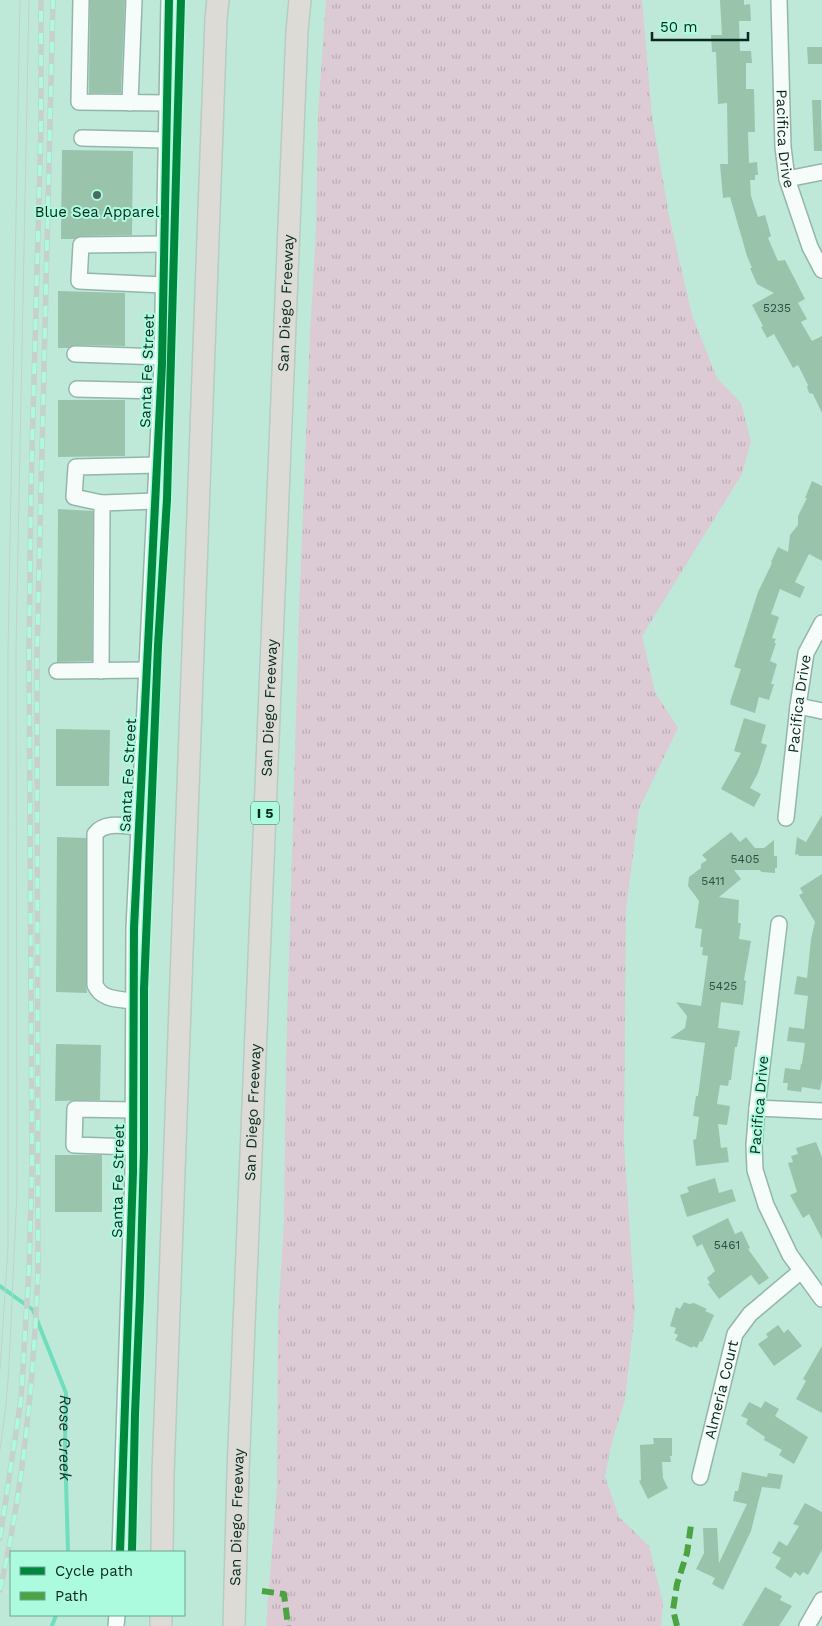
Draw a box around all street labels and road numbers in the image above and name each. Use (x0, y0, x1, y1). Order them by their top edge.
street label: Pacifica Drive (772, 89, 798, 191)
street label: San Diego Freeway (274, 234, 298, 372)
street label: Santa Fe Street (136, 313, 158, 428)
street label: San Diego Freeway (257, 638, 281, 777)
street label: Pacifica Drive (784, 653, 815, 754)
street label: Santa Fe Street (116, 717, 140, 832)
road number: I 5 (251, 801, 279, 824)
street label: San Diego Freeway (241, 1043, 265, 1182)
street label: Pacifica Drive (746, 1055, 772, 1155)
street label: Santa Fe Street (108, 1123, 128, 1238)
street label: Almeria Court (701, 1338, 742, 1441)
street label: San Diego Freeway (226, 1448, 248, 1586)

